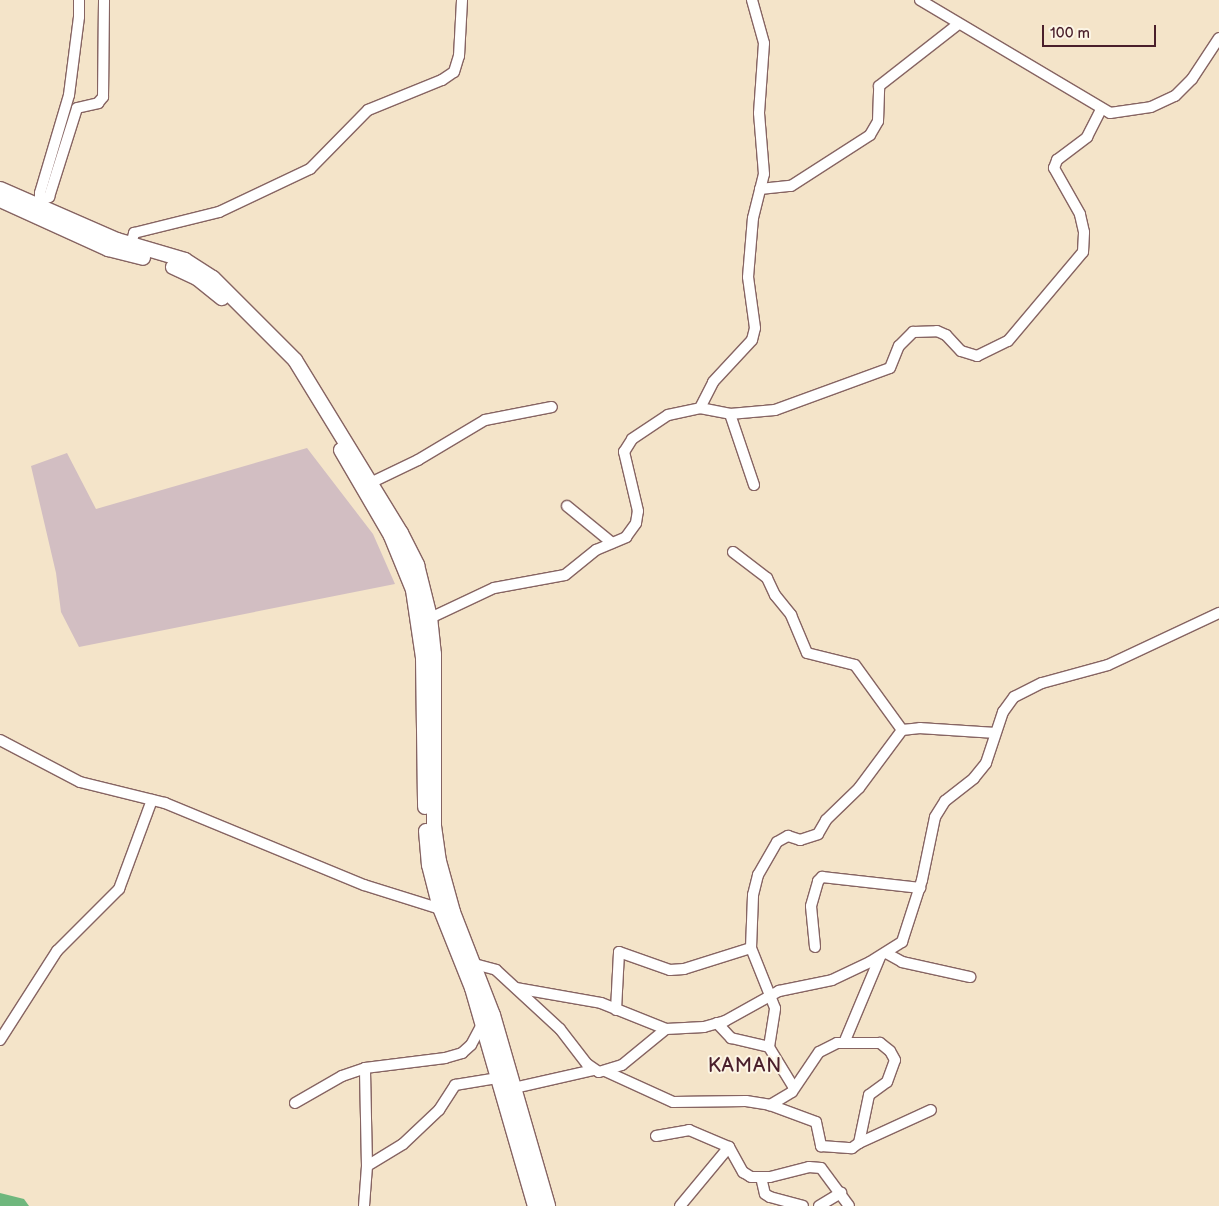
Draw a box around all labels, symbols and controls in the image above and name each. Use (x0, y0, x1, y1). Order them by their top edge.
scale bar (1044, 15, 1158, 47)
text: 100 m (1050, 24, 1090, 43)
district label: KAMAN (707, 1054, 783, 1078)

